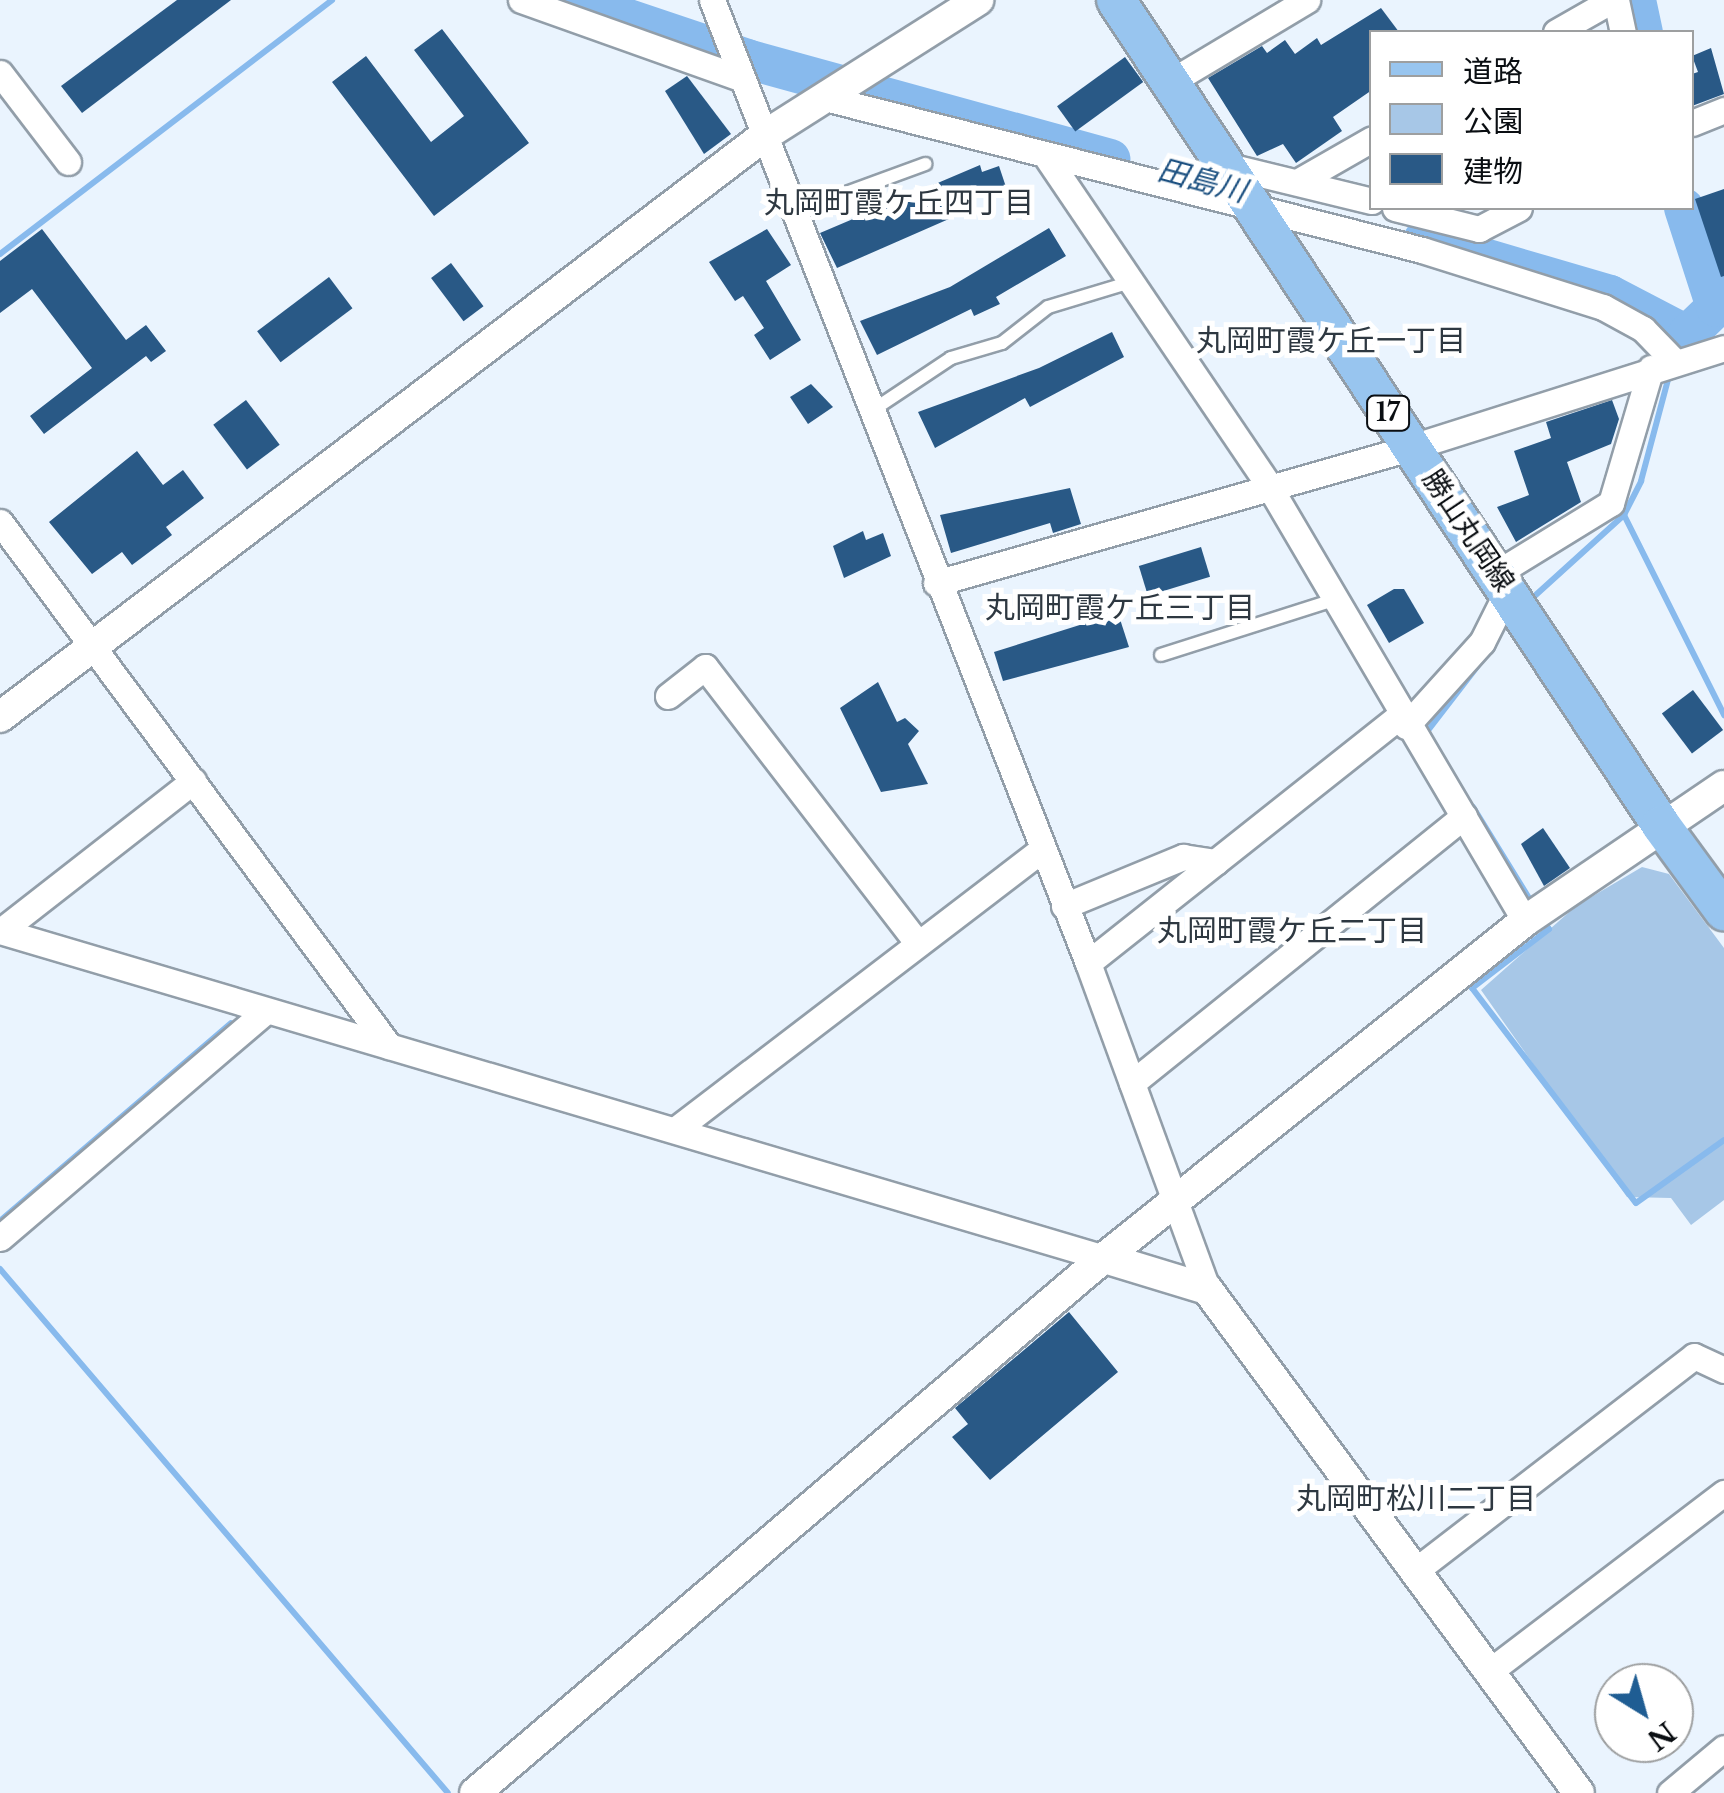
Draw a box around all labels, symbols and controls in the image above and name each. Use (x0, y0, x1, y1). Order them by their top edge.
legend (1369, 30, 1694, 210)
text: 道路 (1463, 53, 1523, 90)
text: 公園 (1463, 103, 1523, 140)
water label: 田島川 (1154, 152, 1250, 210)
text: 建物 (1463, 153, 1523, 190)
district label: 丸岡町霞ケ丘四丁目 (764, 185, 1034, 221)
district label: 丸岡町霞ケ丘一丁目 (1196, 323, 1466, 359)
road number: 17 (1366, 393, 1410, 433)
street label: 勝山丸岡線 (1415, 464, 1521, 598)
district label: 丸岡町霞ケ丘三丁目 (985, 590, 1255, 626)
district label: 丸岡町霞ケ丘二丁目 (1157, 913, 1427, 949)
district label: 丸岡町松川二丁目 (1296, 1481, 1536, 1517)
north arrow (1594, 1663, 1694, 1763)
text: N (1640, 1714, 1682, 1758)

